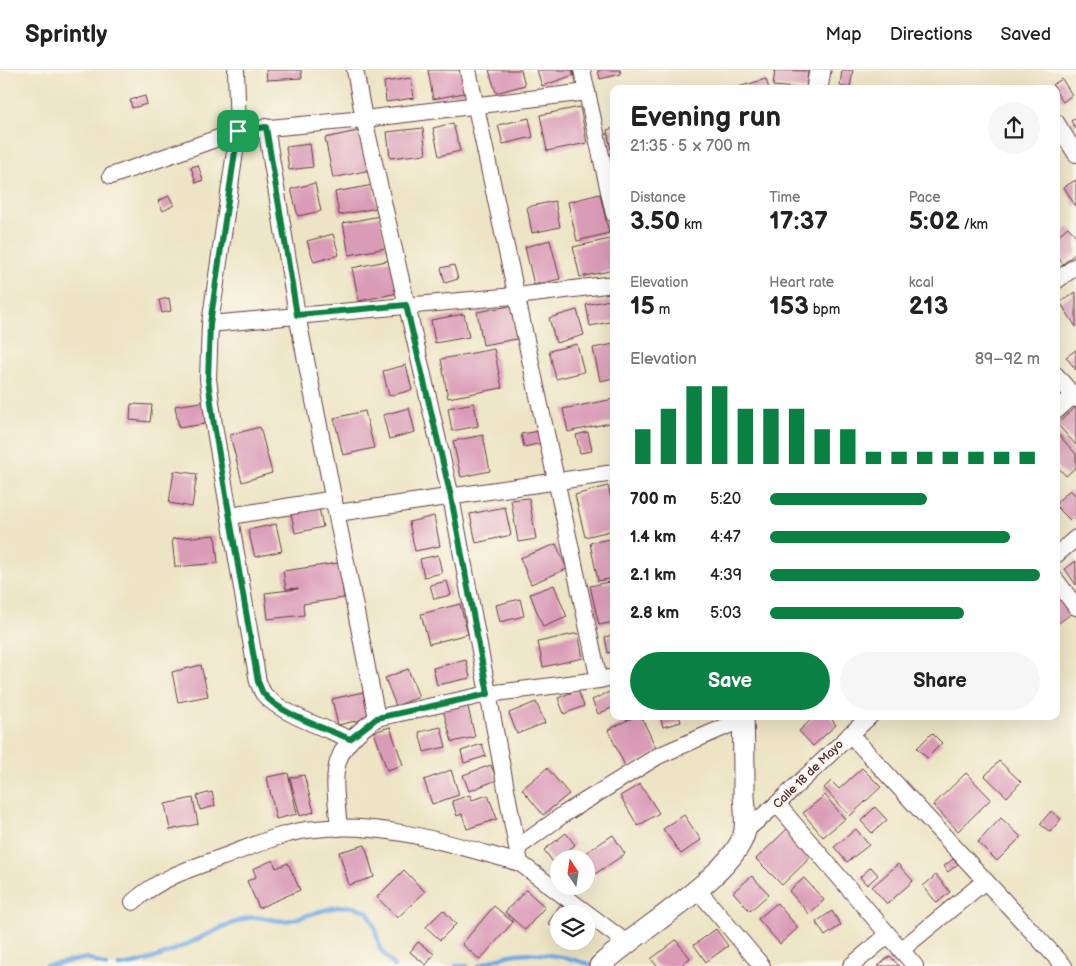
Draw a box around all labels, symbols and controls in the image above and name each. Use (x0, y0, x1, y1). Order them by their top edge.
text: Sprintly (25, 20, 107, 49)
text: Map (826, 24, 862, 45)
text: Directions (890, 24, 972, 45)
text: Saved (1000, 24, 1051, 45)
text: Evening run (630, 101, 781, 134)
button: share (988, 102, 1040, 154)
pin (217, 110, 259, 152)
icon: arrive (224, 117, 252, 145)
text: 21:35 · 5 × 700 m (630, 137, 750, 156)
text: Distance (630, 189, 686, 206)
text: Time (769, 189, 800, 206)
text: Pace (909, 189, 941, 206)
text: 3.50 (630, 206, 680, 237)
text: 17:37 (769, 206, 828, 237)
text: 5:02 (909, 206, 960, 237)
text: km (680, 216, 702, 233)
text: /km (960, 216, 988, 233)
text: Elevation (630, 274, 688, 291)
text: Heart rate (769, 274, 834, 291)
text: kcal (909, 274, 934, 291)
text: 15 (630, 291, 655, 322)
text: 153 (769, 291, 809, 322)
text: 213 (909, 291, 948, 322)
text: m (655, 301, 670, 318)
text: bpm (809, 301, 840, 318)
text: Elevation (630, 350, 697, 369)
text: 89–92 m (975, 350, 1040, 369)
text: 700 m (630, 490, 677, 509)
text: 5:20 (710, 490, 741, 509)
text: 1.4 km (630, 528, 676, 547)
text: 4:47 (710, 528, 741, 547)
text: 2.1 km (630, 566, 676, 585)
text: 4:39 (710, 566, 742, 585)
text: 2.8 km (630, 604, 679, 623)
text: 5:03 (710, 604, 742, 623)
button: Save (630, 652, 830, 710)
button: Share (840, 652, 1040, 710)
street label: Calle 18 de Mayo (770, 737, 847, 812)
north arrow (550, 850, 595, 895)
map controls (550, 850, 595, 950)
button: layers (550, 905, 595, 950)

